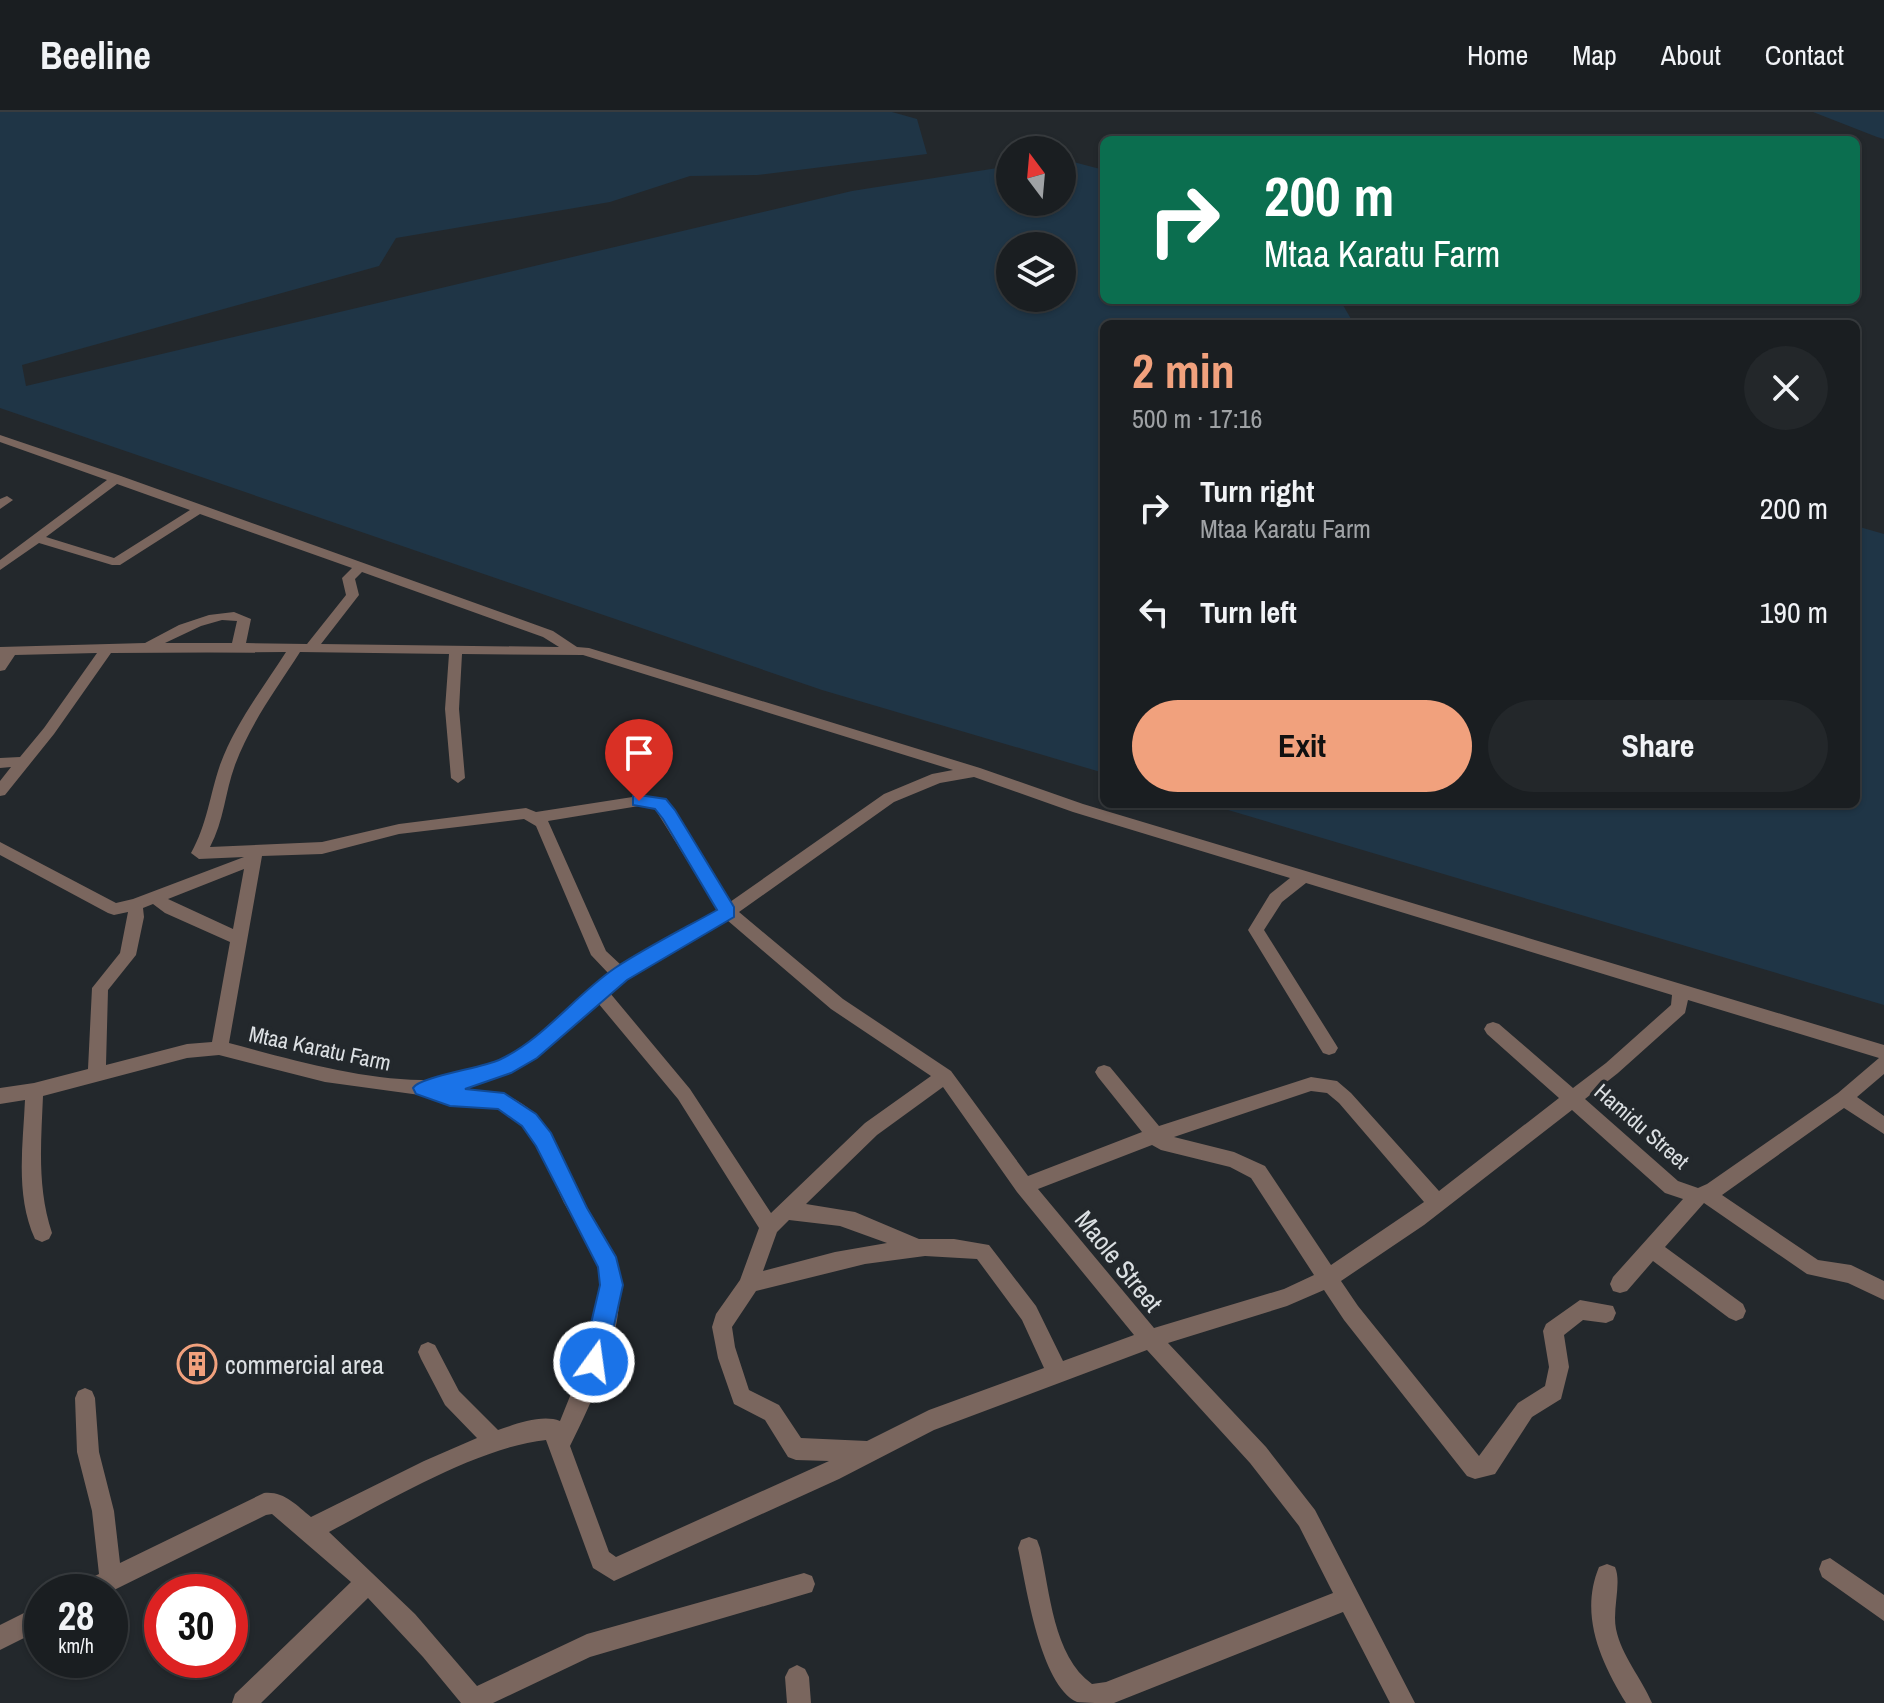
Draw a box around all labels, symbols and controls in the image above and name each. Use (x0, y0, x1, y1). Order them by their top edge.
text: Beeline (40, 30, 151, 81)
text: Home (1467, 36, 1528, 74)
text: Map (1572, 36, 1617, 74)
text: About (1661, 36, 1721, 74)
text: Contact (1765, 36, 1844, 74)
north arrow (996, 136, 1076, 216)
map controls (996, 136, 1076, 312)
text: 200 m (1264, 158, 1394, 233)
icon: right (1132, 168, 1236, 272)
text: Mtaa Karatu Farm (1264, 230, 1500, 278)
button: layers (996, 232, 1076, 312)
text: 2 min (1132, 338, 1235, 403)
button: close (1744, 346, 1828, 430)
text: 500 m · 17:16 (1132, 401, 1262, 436)
text: Turn right (1200, 471, 1314, 511)
icon: right (1132, 486, 1176, 530)
text: 200 m (1760, 488, 1828, 528)
text: Mtaa Karatu Farm (1200, 511, 1371, 546)
icon: left (1132, 590, 1176, 634)
text: Turn left (1200, 592, 1297, 632)
text: 190 m (1760, 592, 1828, 632)
button: Exit (1132, 700, 1472, 792)
button: Share (1488, 700, 1828, 792)
pin (605, 719, 673, 801)
icon: arrive (617, 731, 661, 775)
street label: Mtaa Karatu Farm (246, 1018, 394, 1078)
street label: Hamidu Street (1588, 1077, 1696, 1175)
street label: Maole Street (1067, 1203, 1171, 1319)
position arrow (552, 1320, 636, 1404)
building icon: commercial area (176, 1343, 218, 1385)
place label: commercial area (225, 1347, 384, 1382)
speed limit sign: 30 (144, 1574, 248, 1678)
text: 28 (58, 1589, 94, 1642)
text: km/h (58, 1632, 94, 1659)

